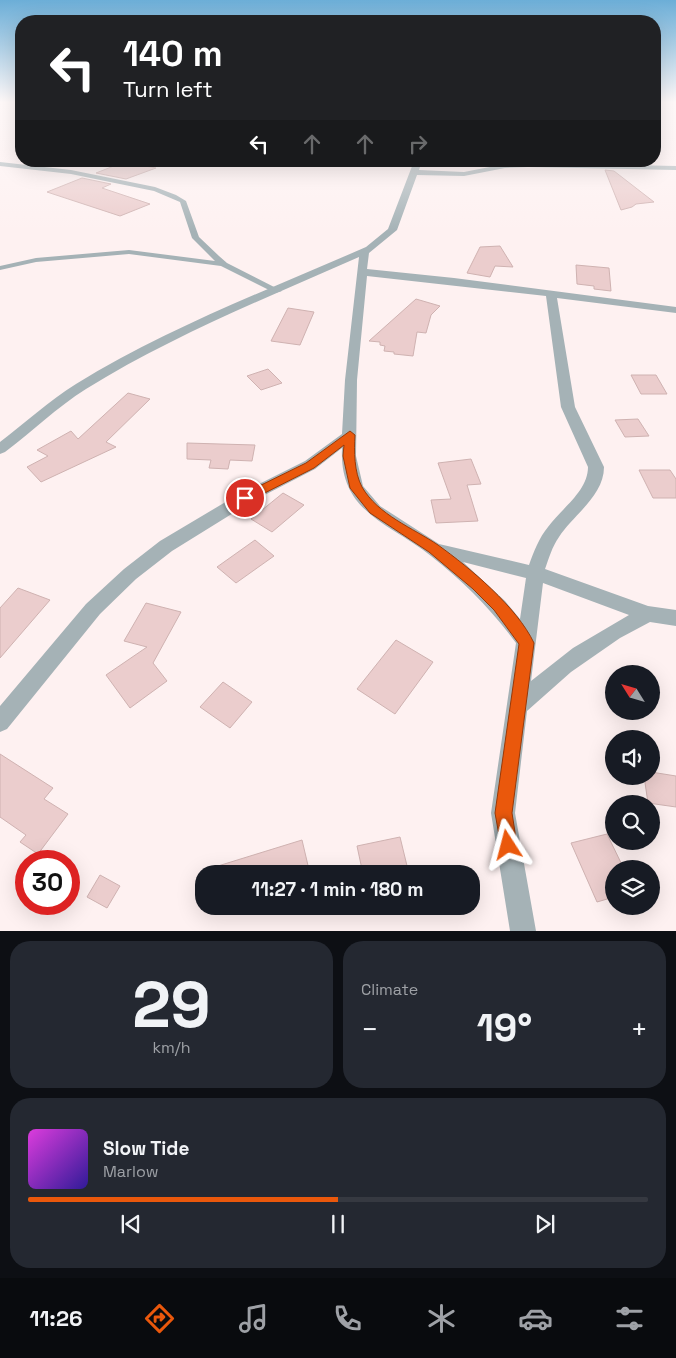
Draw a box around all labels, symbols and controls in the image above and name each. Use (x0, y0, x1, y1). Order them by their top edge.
text: 140 m (123, 32, 223, 76)
icon: left (40, 35, 105, 100)
text: Turn left (123, 75, 213, 103)
icon: left (245, 130, 273, 158)
icon: ahead (298, 130, 326, 158)
icon: ahead (351, 130, 379, 158)
icon: right (404, 130, 432, 158)
pin (224, 477, 266, 519)
icon: arrive (231, 484, 259, 512)
north arrow (605, 665, 660, 720)
map controls (605, 665, 660, 915)
button: sound (605, 730, 660, 785)
button: search (605, 795, 660, 850)
position arrow (481, 818, 533, 870)
speed limit sign: 30 (15, 850, 80, 915)
button: layers (605, 860, 660, 915)
text: 11:27 · 1 min · 180 m (252, 877, 423, 902)
text: 29 (132, 963, 211, 1046)
text: Climate (361, 979, 418, 1000)
text: 19° (477, 1004, 532, 1052)
text: − (361, 1011, 378, 1047)
text: + (631, 1011, 648, 1047)
text: km/h (152, 1037, 191, 1058)
text: Slow Tide (103, 1136, 189, 1161)
text: Marlow (103, 1161, 159, 1182)
icon: previous (117, 1210, 145, 1238)
icon: pause (324, 1210, 352, 1238)
icon: next (531, 1210, 559, 1238)
icon: directions (142, 1301, 177, 1336)
icon: music (236, 1301, 271, 1336)
icon: phone (330, 1301, 365, 1336)
icon: climate (424, 1301, 459, 1336)
icon: car (518, 1301, 553, 1336)
icon: filters (612, 1301, 647, 1336)
text: 11:26 (29, 1304, 83, 1332)

